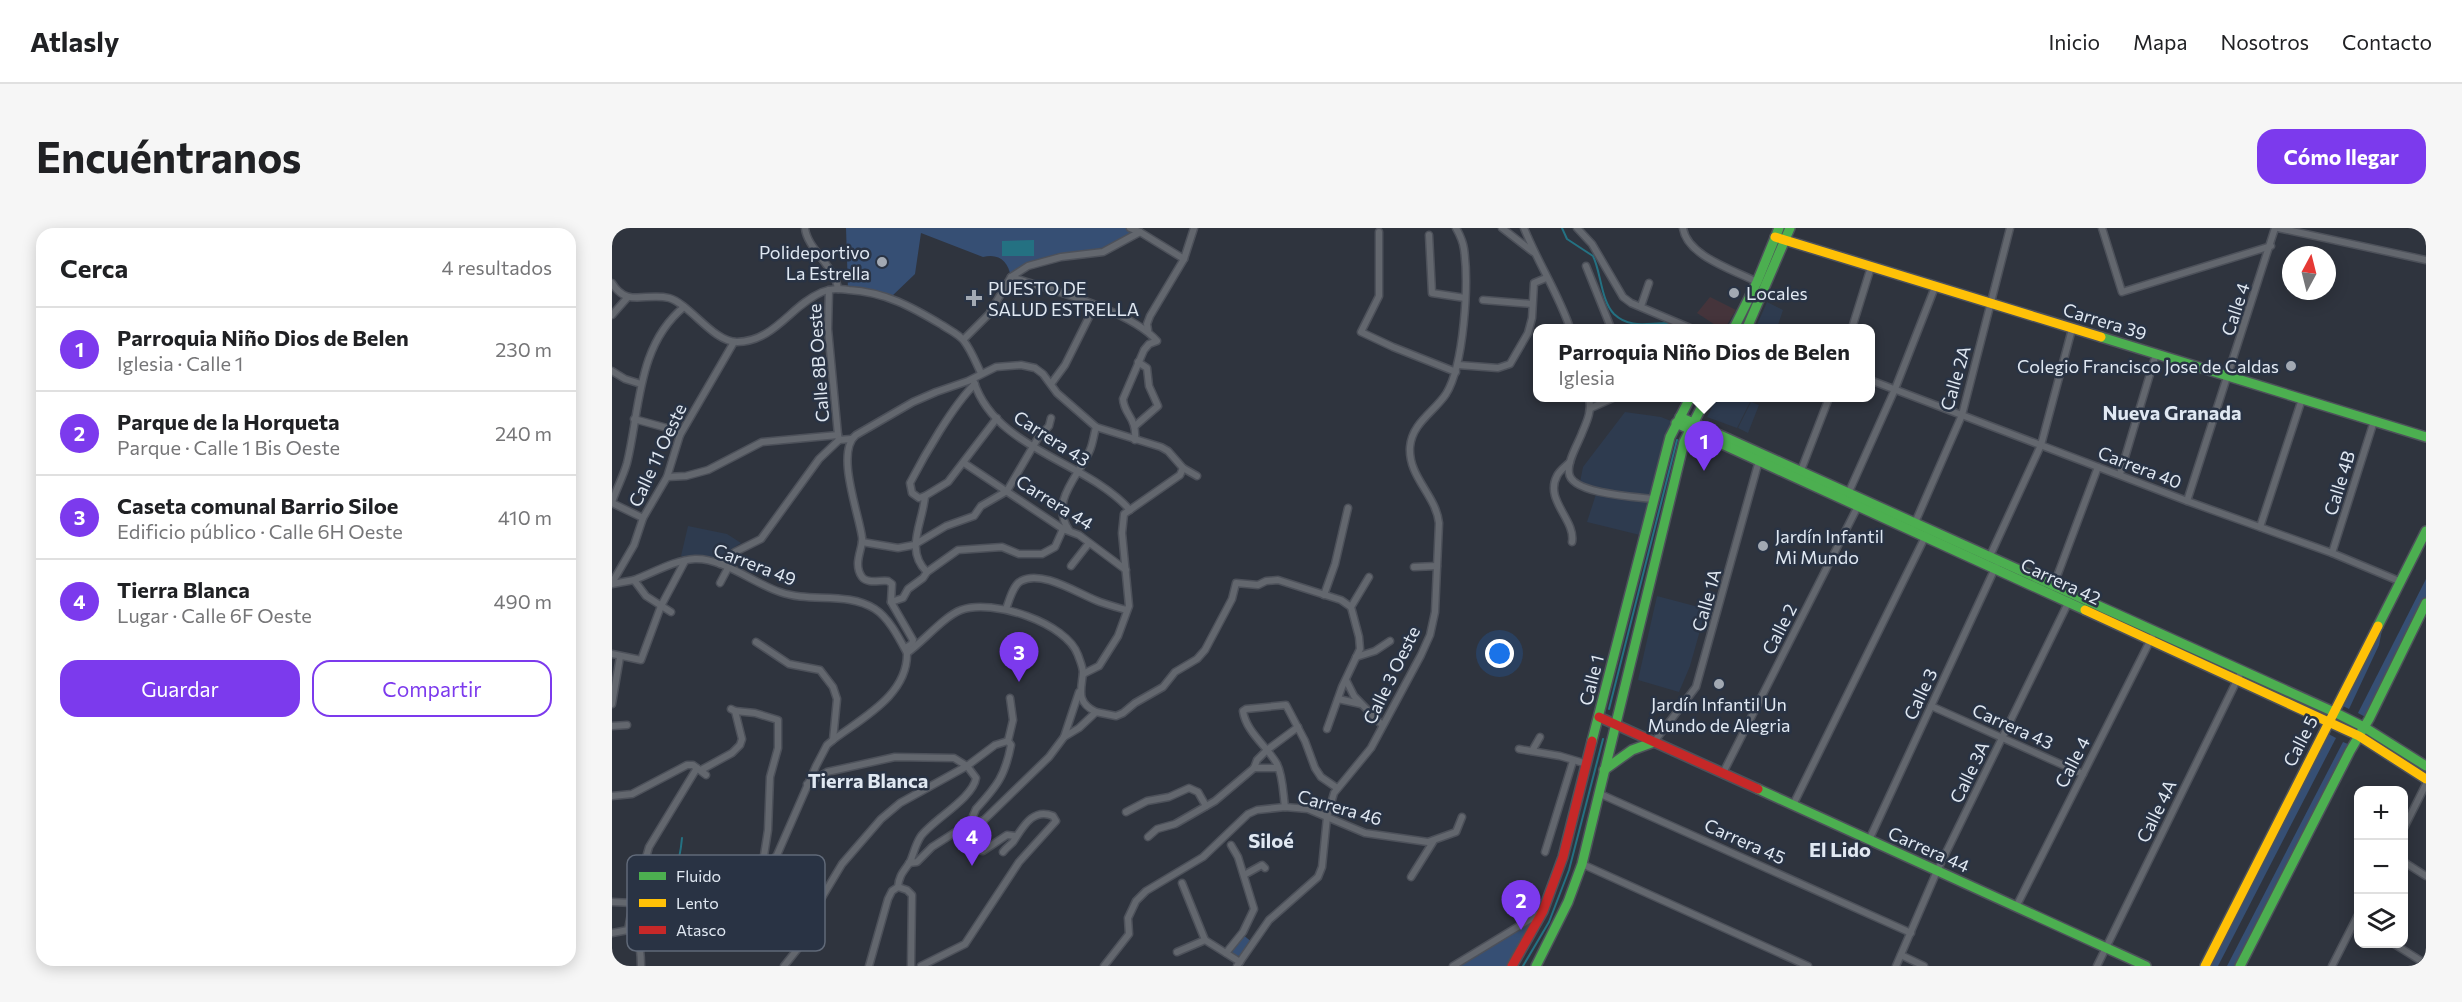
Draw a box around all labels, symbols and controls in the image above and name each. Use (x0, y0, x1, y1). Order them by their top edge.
text: Atlasly (30, 24, 119, 58)
text: Inicio (2048, 29, 2100, 54)
text: Mapa (2133, 29, 2187, 54)
text: Nosotros (2220, 29, 2309, 54)
text: Contacto (2342, 29, 2432, 54)
button: Cómo llegar (2257, 129, 2426, 184)
text: Encuéntranos (36, 130, 301, 182)
place label: Polideportivo La Estrella (759, 241, 870, 284)
north arrow (2282, 246, 2336, 300)
text: Cerca (60, 252, 128, 283)
text: 4 resultados (442, 255, 552, 279)
marker: Polideportivo La Estrella (875, 255, 889, 269)
place label: PUESTO DE SALUD ESTRELLA (988, 277, 1139, 320)
street label: Calle 4 (2216, 279, 2254, 338)
place label: Locales (1746, 282, 1808, 304)
marker: Locales (1727, 286, 1741, 300)
marker: PUESTO DE SALUD ESTRELLA (965, 289, 983, 307)
street label: Carrera 39 (2060, 298, 2150, 344)
street label: Calle 8B Oeste (803, 303, 833, 423)
text: Parroquia Niño Dios de Belen (117, 324, 409, 351)
popup (1533, 324, 1875, 402)
text: 1 (75, 337, 84, 361)
text: 230 m (495, 337, 552, 361)
text: Parroquia Niño Dios de Belen (1558, 338, 1850, 365)
street label: Calle 2A (1935, 343, 1975, 413)
text: Iglesia · Calle 1 (117, 351, 243, 375)
place label: Colegio Francisco Jose de Caldas (2017, 355, 2279, 377)
marker: Colegio Francisco Jose de Caldas (2284, 359, 2298, 373)
text: Iglesia (1558, 365, 1615, 389)
street label: Calle 11 Oeste (623, 400, 691, 510)
district label: Nueva Granada (2102, 400, 2242, 424)
street label: Carrera 43 (1010, 405, 1094, 471)
text: Parque de la Horqueta (117, 408, 340, 435)
text: 2 (74, 421, 85, 445)
text: 240 m (495, 421, 552, 445)
pin: 1 (1684, 422, 1724, 471)
text: Parque · Calle 1 Bis Oeste (117, 435, 340, 459)
street label: Carrera 40 (2095, 441, 2185, 493)
street label: Calle 4B (2319, 448, 2359, 518)
street label: Carrera 44 (1012, 470, 1098, 534)
text: Caseta comunal Barrio Siloe (117, 492, 398, 519)
text: 3 (74, 505, 85, 529)
text: 410 m (498, 505, 552, 529)
text: Edificio público · Calle 6H Oeste (117, 519, 403, 543)
place label: Jardín Infantil Mi Mundo (1775, 525, 1884, 568)
street label: Carrera 49 (710, 538, 800, 590)
marker: Jardín Infantil Mi Mundo (1756, 539, 1770, 553)
street label: Carrera 42 (2018, 553, 2105, 609)
street label: Calle 1A (1687, 566, 1725, 634)
text: Tierra Blanca (117, 576, 250, 603)
text: 4 (73, 589, 86, 613)
text: 490 m (494, 589, 552, 613)
street label: Calle 2 (1757, 600, 1801, 658)
text: Lugar · Calle 6F Oeste (117, 603, 312, 627)
street label: Calle 3 Oeste (1358, 622, 1424, 728)
pin: 3 (1000, 632, 1038, 682)
your location (1485, 639, 1514, 668)
street label: Calle 1 (1574, 652, 1608, 708)
button: Guardar (60, 660, 300, 717)
button: Compartir (312, 660, 552, 717)
street label: Calle 3 (1899, 665, 1941, 723)
marker: Jardín Infantil Un Mundo de Alegria (1712, 677, 1726, 691)
place label: Jardín Infantil Un Mundo de Alegria (1648, 693, 1790, 736)
street label: Carrera 43 (1969, 698, 2057, 754)
street label: Calle 5 (2278, 712, 2322, 770)
street label: Calle 4 (2050, 732, 2094, 791)
street label: Calle 3A (1945, 737, 1993, 807)
district label: Tierra Blanca (808, 768, 928, 792)
street label: Calle 4A (2131, 776, 2181, 846)
street label: Carrera 46 (1295, 784, 1385, 830)
map controls (2354, 786, 2408, 948)
button: + (2354, 786, 2408, 840)
street label: Carrera 45 (1701, 813, 1789, 869)
pin: 4 (952, 816, 992, 866)
street label: Carrera 44 (1885, 821, 1973, 877)
district label: Siloé (1248, 828, 1294, 852)
district label: El Lido (1809, 837, 1871, 861)
button: − (2354, 840, 2408, 894)
legend (627, 855, 825, 951)
text: Fluido (676, 866, 721, 885)
pin: 2 (1502, 880, 1540, 930)
text: Lento (676, 893, 719, 912)
button: layers (2354, 894, 2408, 948)
text: Atasco (676, 920, 726, 939)

